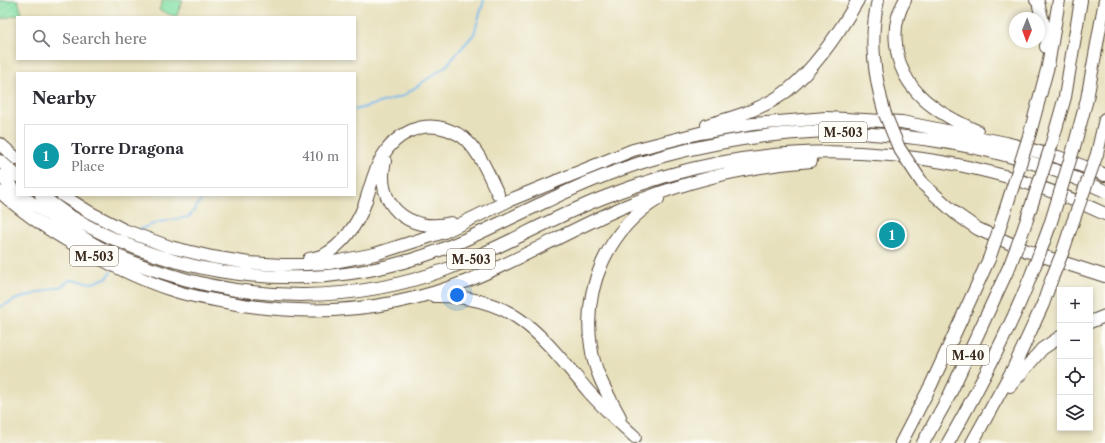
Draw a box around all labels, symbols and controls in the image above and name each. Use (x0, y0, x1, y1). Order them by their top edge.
north arrow (1009, 12, 1045, 48)
search box (16, 16, 356, 60)
icon: search (30, 27, 52, 49)
text: Search here (62, 29, 147, 48)
text: Nearby (32, 88, 96, 108)
road number: M-503 (819, 122, 867, 142)
text: Torre Dragona (71, 139, 184, 158)
text: 1 (43, 148, 49, 164)
text: 410 m (302, 148, 339, 164)
text: Place (71, 158, 104, 174)
pin: 1 (879, 220, 905, 250)
road number: M-503 (70, 246, 118, 266)
road number: M-503 (447, 249, 495, 269)
your location (447, 285, 467, 305)
map controls (1057, 287, 1093, 431)
button: + (1057, 287, 1093, 323)
button: − (1057, 323, 1093, 359)
road number: M-40 (947, 345, 989, 365)
button: locate (1057, 359, 1093, 395)
button: layers (1057, 395, 1093, 431)

